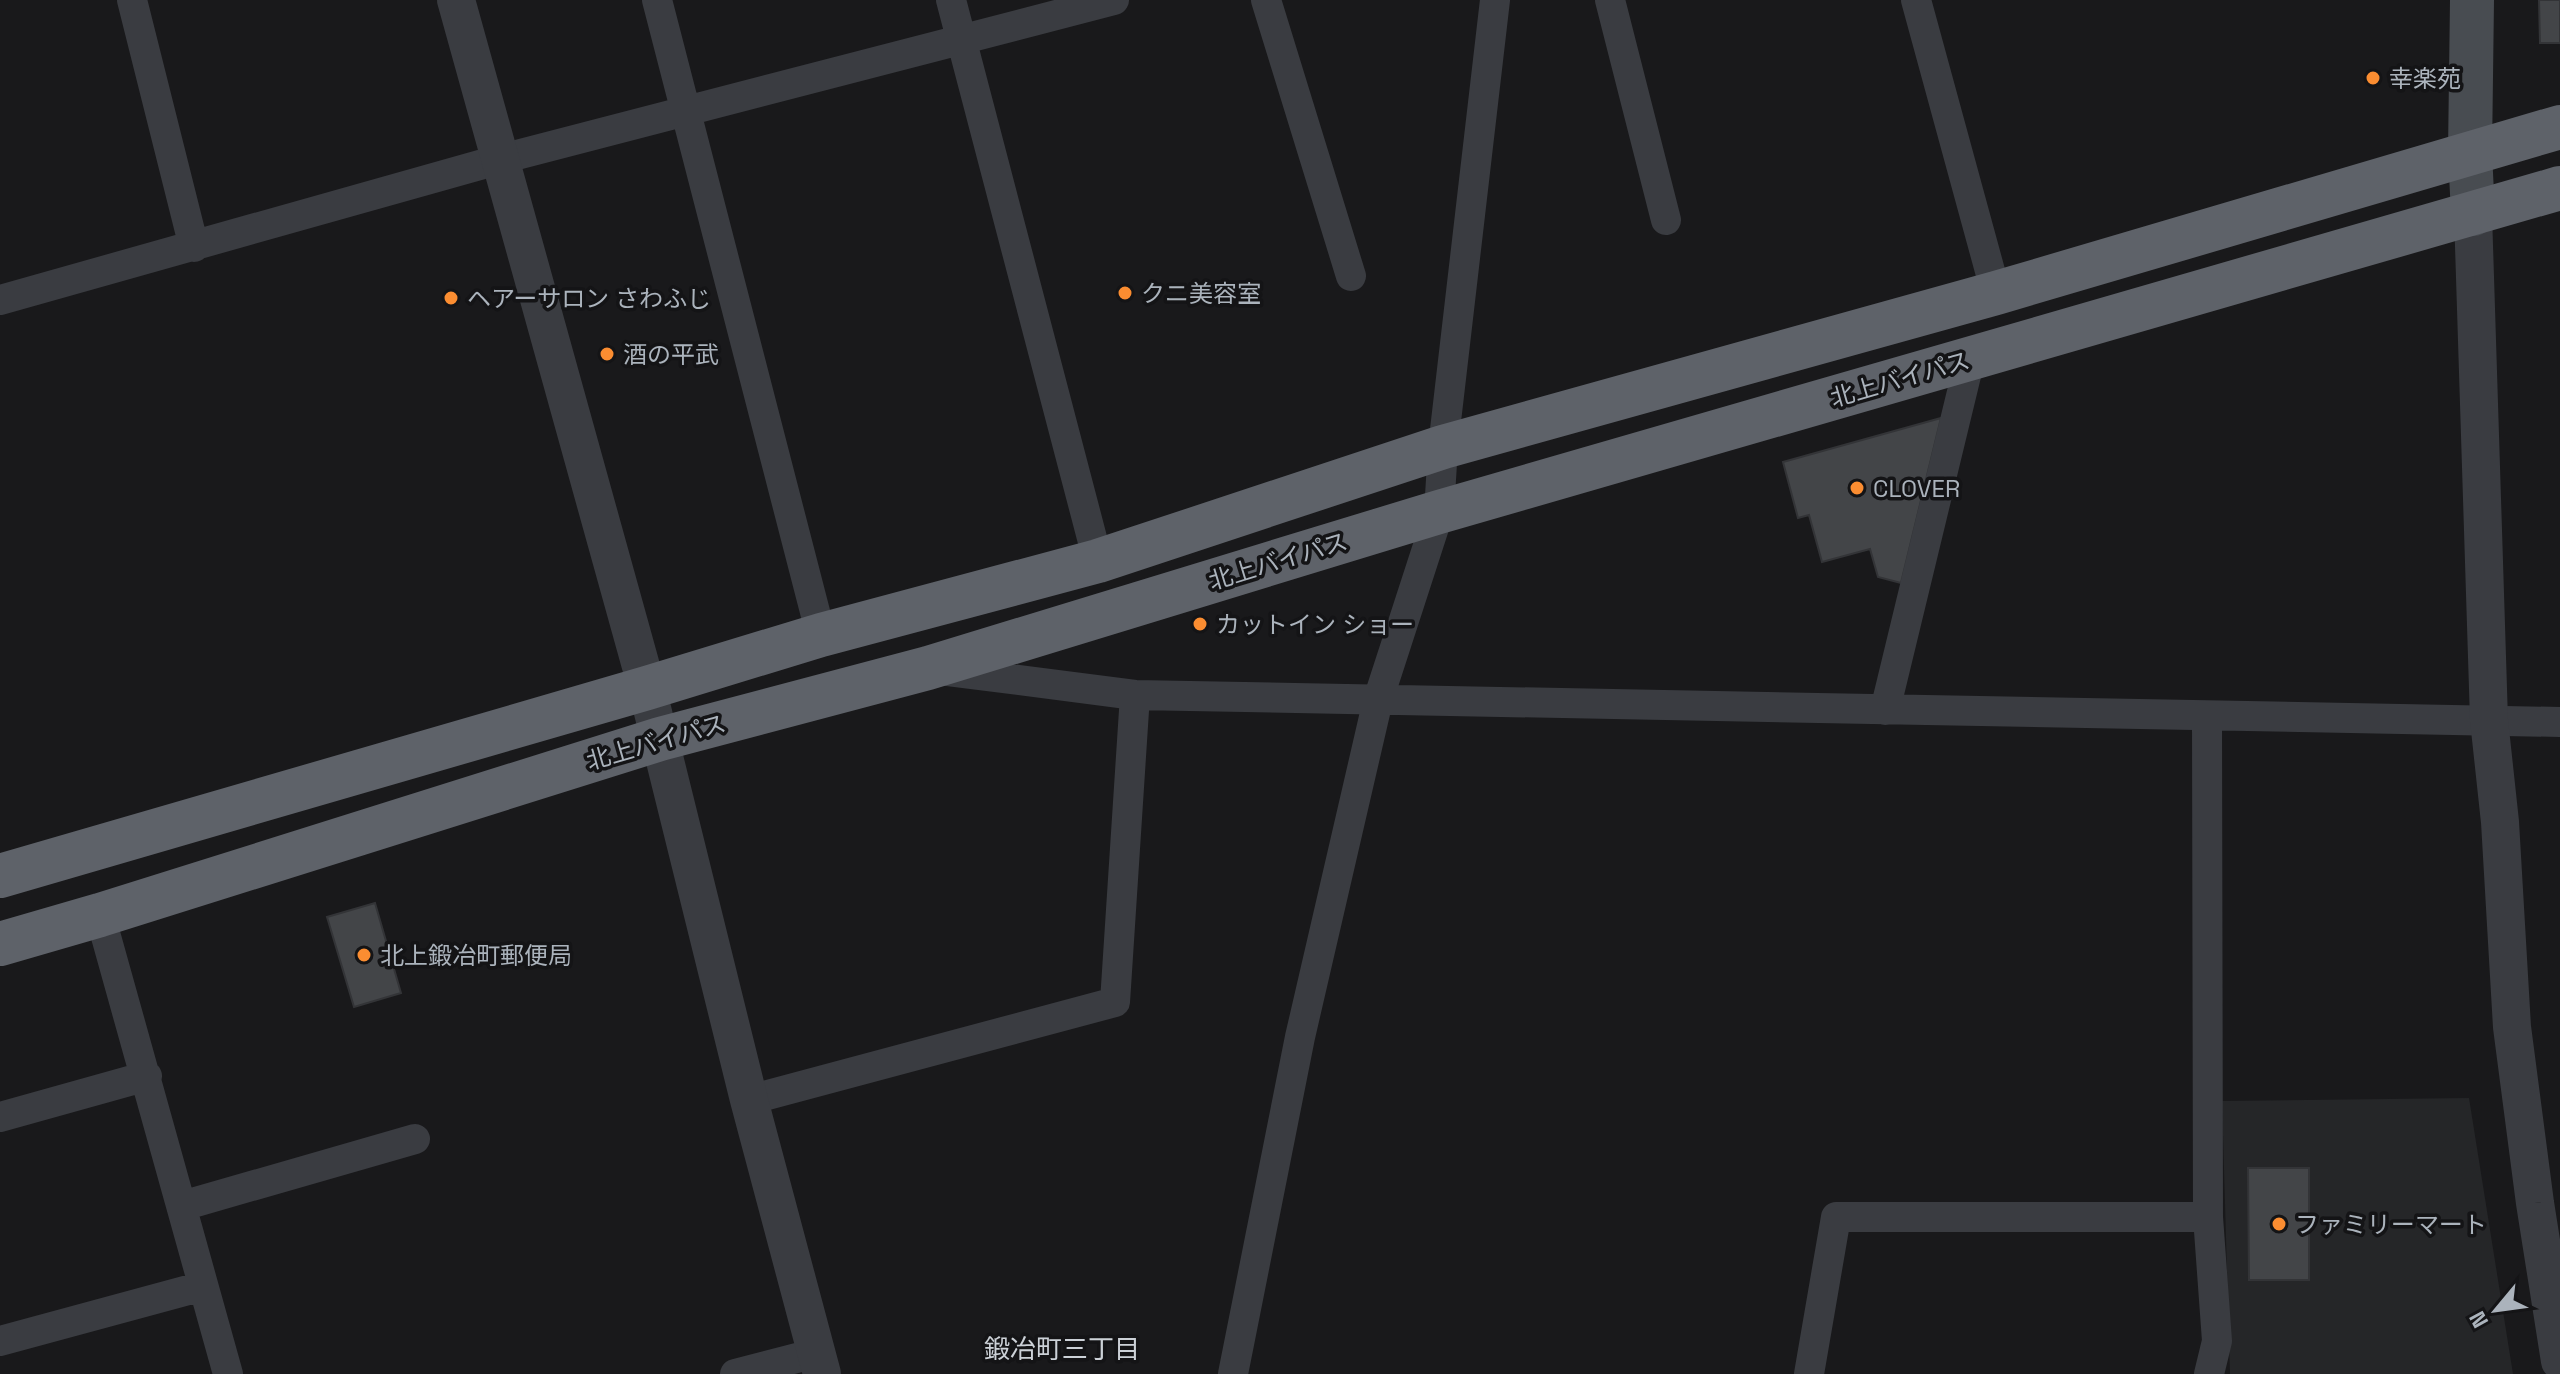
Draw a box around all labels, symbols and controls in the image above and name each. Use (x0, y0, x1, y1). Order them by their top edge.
place label: 幸楽苑 (2389, 63, 2461, 94)
marker: 幸楽苑 (2364, 69, 2382, 87)
place label: クニ美容室 (1141, 278, 1261, 309)
place label: ヘアーサロン さわふじ (467, 283, 711, 314)
marker: クニ美容室 (1116, 284, 1134, 302)
marker: ヘアーサロン さわふじ (442, 289, 460, 307)
place label: 酒の平武 (623, 339, 719, 370)
street label: 北上バイパス (1827, 344, 1973, 414)
marker: 酒の平武 (598, 345, 616, 363)
place label: CLOVER (1873, 473, 1960, 504)
marker: CLOVER (1848, 479, 1866, 497)
street label: 北上バイパス (1205, 525, 1351, 597)
place label: カットイン ショー (1216, 609, 1414, 640)
marker: カットイン ショー (1191, 615, 1209, 633)
street label: 北上バイパス (583, 707, 729, 777)
place label: 北上鍛冶町郵便局 (380, 940, 572, 971)
marker: 北上鍛冶町郵便局 (355, 946, 373, 964)
place label: ファミリーマート (2295, 1209, 2487, 1240)
marker: ファミリーマート (2270, 1215, 2288, 1233)
north arrow (2456, 1270, 2536, 1350)
text: N (2463, 1306, 2494, 1333)
district label: 鍛冶町三丁目 (984, 1332, 1140, 1366)

